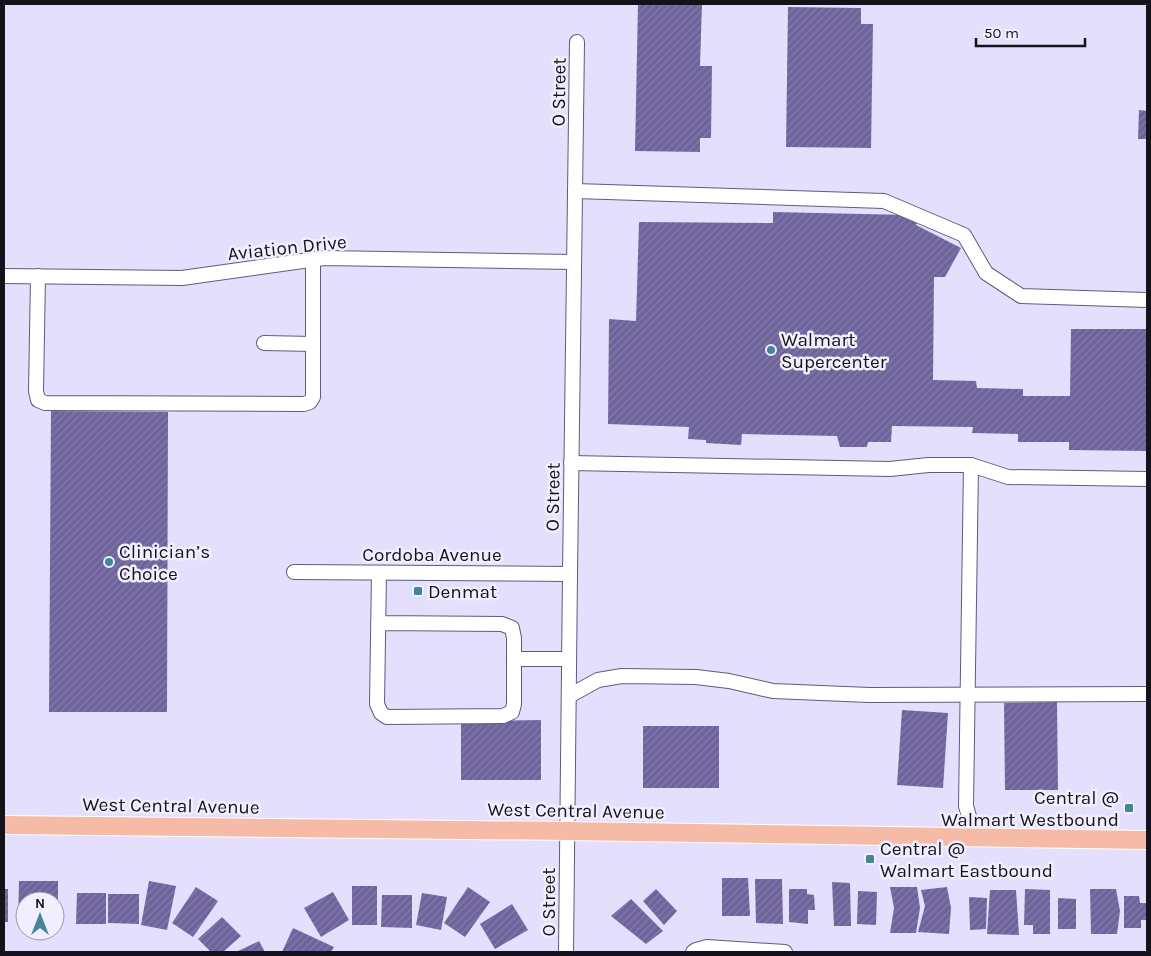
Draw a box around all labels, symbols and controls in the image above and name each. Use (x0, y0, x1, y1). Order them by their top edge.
scale bar (976, 15, 1085, 47)
text: 50 m (984, 24, 1019, 42)
street label: O Street (547, 57, 571, 127)
street label: Aviation Drive (226, 231, 348, 265)
place label: Walmart Supercenter (781, 329, 887, 373)
marker: Walmart Supercenter (765, 344, 777, 356)
street label: O Street (541, 462, 565, 532)
place label: Clinician’s Choice (119, 541, 210, 585)
street label: Cordoba Avenue (362, 544, 502, 566)
marker: Clinician’s Choice (103, 556, 115, 568)
place label: Denmat (428, 581, 497, 603)
marker: Denmat (412, 585, 424, 597)
place label: Central @ Walmart Westbound (941, 787, 1119, 831)
street label: West Central Avenue (82, 793, 260, 819)
street label: West Central Avenue (487, 798, 665, 824)
marker: Central @ Walmart Westbound (1123, 802, 1135, 814)
place label: Central @ Walmart Eastbound (880, 838, 1053, 882)
marker: Central @ Walmart Eastbound (864, 853, 876, 865)
street label: O Street (538, 868, 560, 936)
north arrow (15, 891, 65, 941)
text: N (35, 895, 45, 912)

